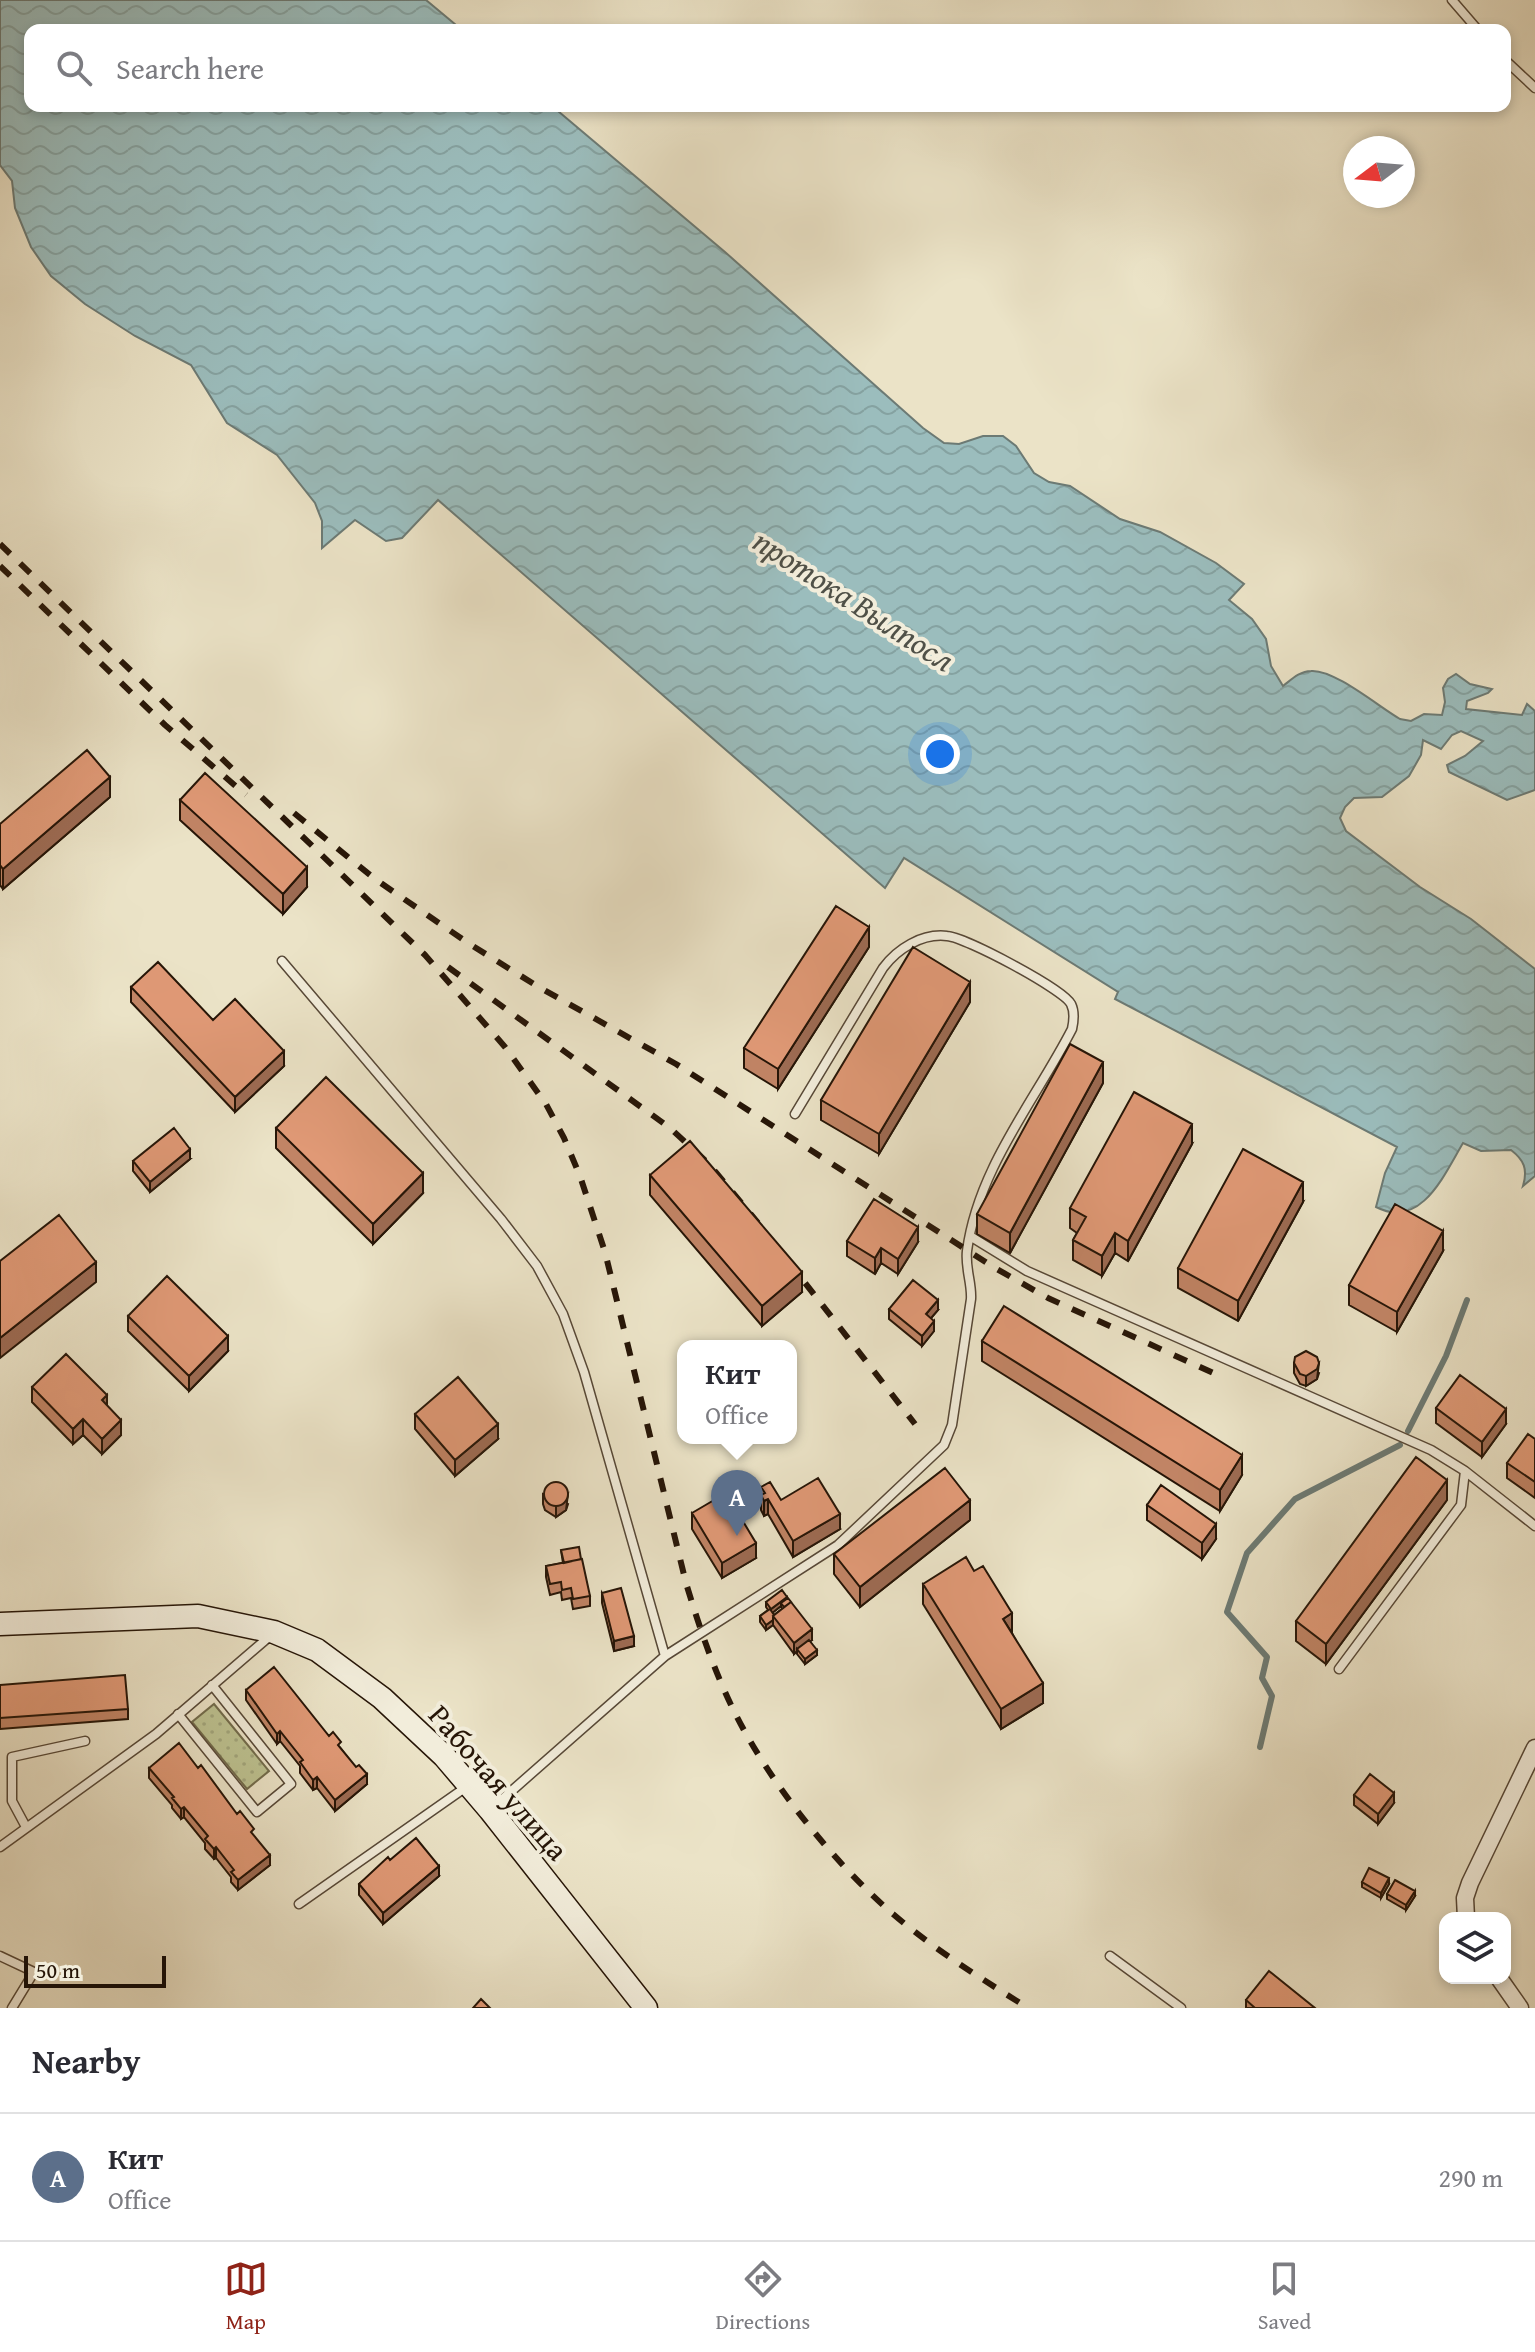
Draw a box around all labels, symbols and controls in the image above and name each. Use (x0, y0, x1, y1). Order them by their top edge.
search box (24, 24, 1511, 112)
icon: search (52, 46, 96, 90)
text: Search here (116, 46, 264, 90)
north arrow (1343, 136, 1415, 208)
water label: протока Вылпосл (744, 517, 964, 683)
your location (920, 734, 960, 774)
popup (677, 1340, 797, 1444)
text: Кит (705, 1351, 760, 1395)
text: Office (705, 1395, 769, 1434)
pin: A (711, 1470, 763, 1536)
street label: Рабочая улица (419, 1694, 580, 1870)
map controls (1439, 1912, 1511, 1984)
button: layers (1439, 1912, 1511, 1984)
scale bar (24, 1952, 166, 1988)
text: 50 m (36, 1954, 80, 1986)
text: Nearby (32, 2036, 141, 2085)
text: Кит (108, 2136, 163, 2180)
text: A (50, 2158, 66, 2197)
text: 290 m (1438, 2158, 1503, 2197)
text: Office (108, 2180, 172, 2219)
tab: Map (224, 2257, 268, 2337)
tab: Directions (716, 2257, 810, 2337)
tab: Saved (1258, 2257, 1311, 2337)

